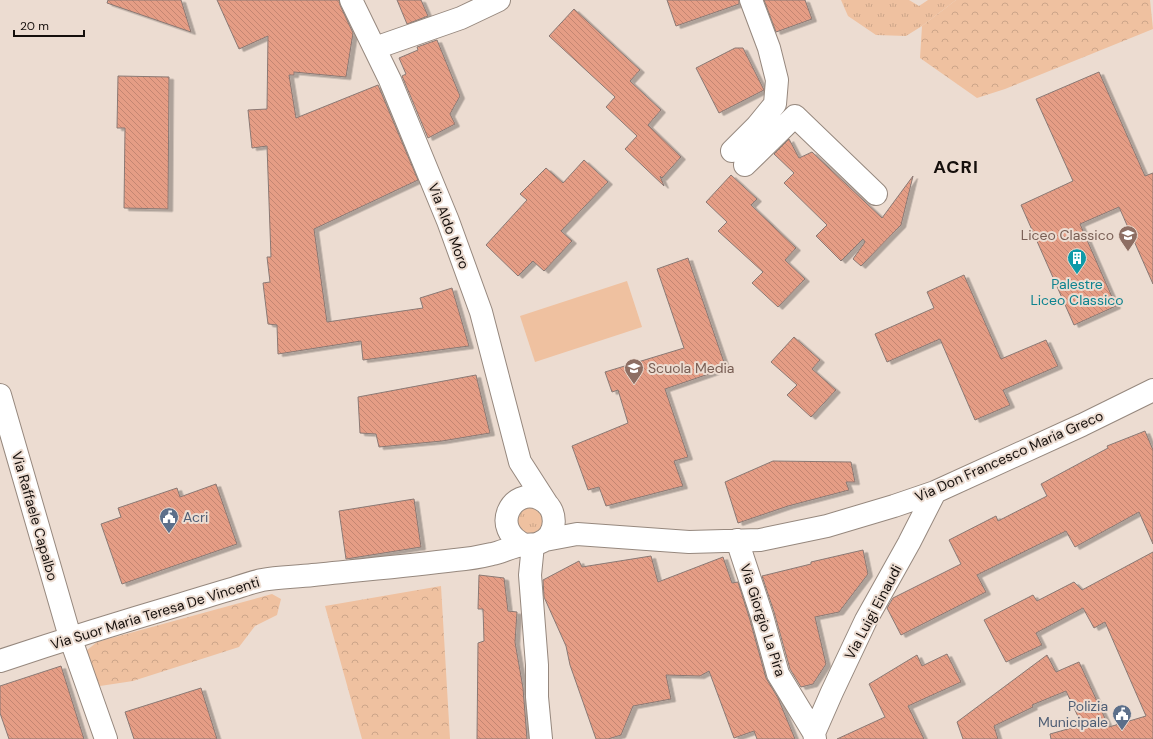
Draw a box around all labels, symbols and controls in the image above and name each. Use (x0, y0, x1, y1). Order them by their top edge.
scale bar (14, 12, 84, 38)
text: 20 m (20, 18, 49, 34)
district label: ACRI (933, 155, 979, 179)
street label: Via Aldo Moro (424, 180, 474, 272)
school or university icon: Liceo Classico (1117, 224, 1139, 252)
place label: Liceo Classico (1021, 226, 1114, 244)
building icon: Palestre Liceo Classico (1066, 247, 1088, 275)
place label: Palestre Liceo Classico (1030, 275, 1124, 309)
school or university icon: Scuola Media (623, 357, 645, 385)
place label: Scuola Media (648, 359, 734, 377)
street label: Via Don Francesco Maria Greco (912, 406, 1106, 506)
street label: Via Raffaele Capalbo (8, 449, 62, 583)
public building icon: Acri (158, 506, 180, 534)
place label: Acri (183, 508, 208, 526)
street label: Via Giorgio La Pira (736, 561, 790, 679)
street label: Via Luigi Einaudi (840, 562, 906, 662)
street label: Via Suor Maria Teresa De Vincenti (48, 573, 262, 653)
place label: Polizia Municipale (1038, 697, 1108, 731)
public building icon: Polizia Municipale (1111, 703, 1133, 731)

